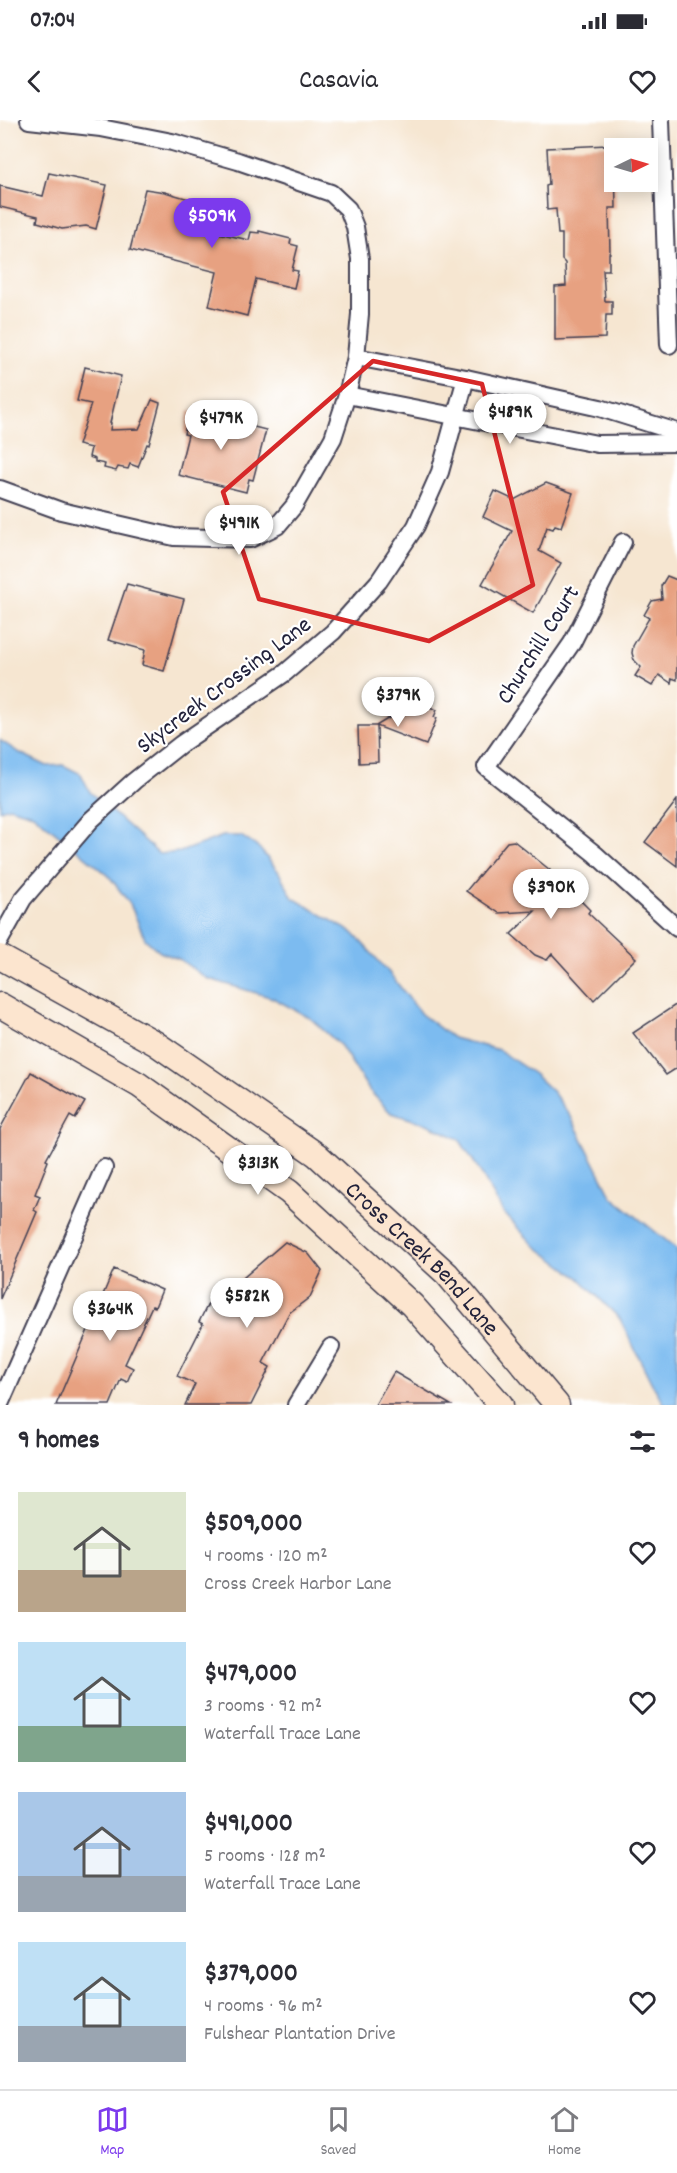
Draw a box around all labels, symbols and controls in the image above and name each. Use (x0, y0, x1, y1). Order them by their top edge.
text: 07:04 (30, 6, 75, 37)
text: Casavia (299, 62, 378, 101)
icon: back (18, 65, 51, 98)
icon: heart (626, 65, 659, 98)
north arrow (604, 138, 658, 192)
map controls (604, 138, 658, 192)
pin: $509K (170, 198, 254, 249)
text: $509K (188, 203, 236, 231)
pin: $489K (468, 394, 552, 445)
text: $489K (488, 399, 532, 427)
pin: $479K (179, 400, 263, 451)
text: $479K (199, 405, 243, 433)
pin: $491K (197, 505, 281, 556)
text: $491K (218, 510, 260, 538)
street label: Churchill Court (489, 579, 590, 712)
street label: Skycreek Crossing Lane (130, 609, 319, 763)
pin: $379K (356, 677, 440, 728)
text: $379K (375, 682, 421, 710)
pin: $390K (509, 869, 593, 920)
text: $390K (527, 874, 575, 902)
pin: $313K (216, 1145, 300, 1196)
text: $313K (237, 1150, 279, 1178)
street label: Cross Creek Bend Lane (336, 1175, 506, 1344)
pin: $582K (205, 1278, 289, 1329)
text: $582K (224, 1283, 270, 1311)
pin: $364K (68, 1291, 152, 1342)
text: $364K (87, 1296, 133, 1324)
text: 9 homes (18, 1423, 100, 1460)
icon: filters (626, 1425, 659, 1458)
text: $509,000 (204, 1506, 303, 1543)
icon: home (66, 1516, 138, 1588)
icon: heart (626, 1536, 659, 1569)
text: 4 rooms · 120 m² (204, 1543, 328, 1571)
text: Cross Creek Harbor Lane (204, 1571, 392, 1599)
text: $479,000 (204, 1656, 297, 1693)
icon: home (66, 1666, 138, 1738)
icon: heart (626, 1686, 659, 1719)
text: 3 rooms · 92 m² (204, 1693, 322, 1721)
text: Waterfall Trace Lane (204, 1721, 361, 1749)
text: $491,000 (204, 1806, 293, 1843)
icon: home (66, 1816, 138, 1888)
icon: heart (626, 1836, 659, 1869)
text: 5 rooms · 128 m² (204, 1843, 326, 1871)
text: Waterfall Trace Lane (204, 1871, 361, 1899)
text: $379,000 (204, 1956, 298, 1993)
icon: home (66, 1966, 138, 2038)
icon: heart (626, 1986, 659, 2019)
text: 4 rooms · 96 m² (204, 1993, 323, 2021)
text: Fulshear Plantation Drive (204, 2021, 396, 2049)
tab: Map (96, 2103, 129, 2162)
tab: Saved (320, 2103, 356, 2162)
tab: Home (548, 2103, 581, 2162)

